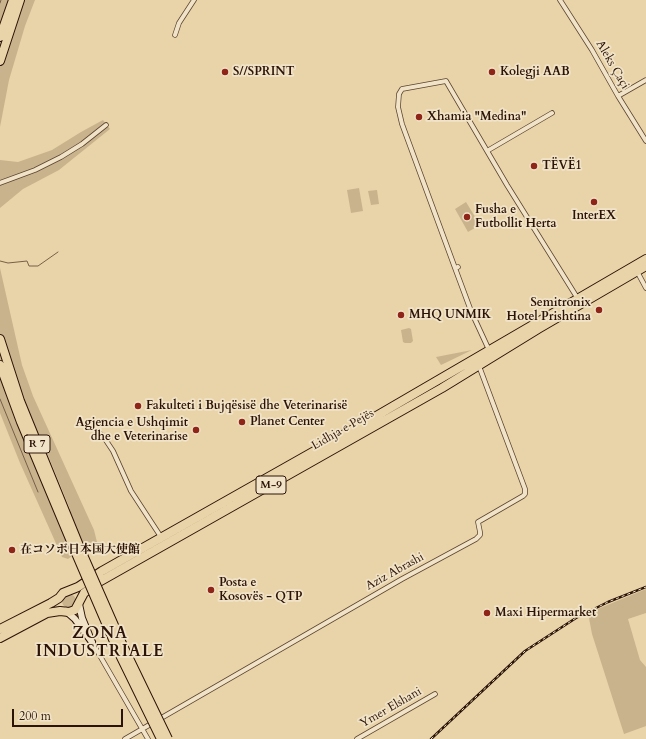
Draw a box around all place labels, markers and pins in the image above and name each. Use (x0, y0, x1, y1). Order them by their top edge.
place label: S//SPRINT (233, 65, 295, 79)
place label: Kolegji AAB (500, 65, 570, 79)
marker: S//SPRINT (220, 67, 230, 77)
marker: Kolegji AAB (487, 67, 497, 77)
place label: Xhamia "Medina" (427, 110, 527, 124)
marker: Xhamia "Medina" (414, 112, 424, 122)
place label: TËVË1 (542, 159, 582, 173)
marker: TËVË1 (529, 161, 539, 171)
marker: InterEX (589, 197, 599, 207)
place label: Fusha e Futbollit Herta (475, 203, 557, 231)
place label: InterEX (572, 209, 616, 223)
marker: Fusha e Futbollit Herta (462, 212, 472, 222)
place label: Semitronix Hotel Prishtina (507, 296, 591, 324)
marker: Semitronix Hotel Prishtina (594, 305, 604, 315)
place label: MHQ UNMIK (409, 308, 491, 322)
marker: MHQ UNMIK (396, 310, 406, 320)
place label: Fakulteti i Bujqësisë dhe Veterinarisë (146, 399, 348, 413)
marker: Fakulteti i Bujqësisë dhe Veterinarisë (133, 401, 143, 411)
place label: Planet Center (250, 415, 325, 429)
place label: Agjencia e Ushqimit dhe e Veterinarise (76, 416, 188, 444)
marker: Planet Center (237, 417, 247, 427)
marker: Agjencia e Ushqimit dhe e Veterinarise (191, 425, 201, 435)
place label: 在コソボ日本国大使館 (20, 543, 140, 557)
marker: 在コソボ日本国大使館 (7, 545, 17, 555)
place label: Posta e Kosovës - QTP (219, 576, 302, 604)
marker: Posta e Kosovës - QTP (206, 585, 216, 595)
place label: Maxi Hipermarket (495, 606, 596, 620)
marker: Maxi Hipermarket (482, 608, 492, 618)

